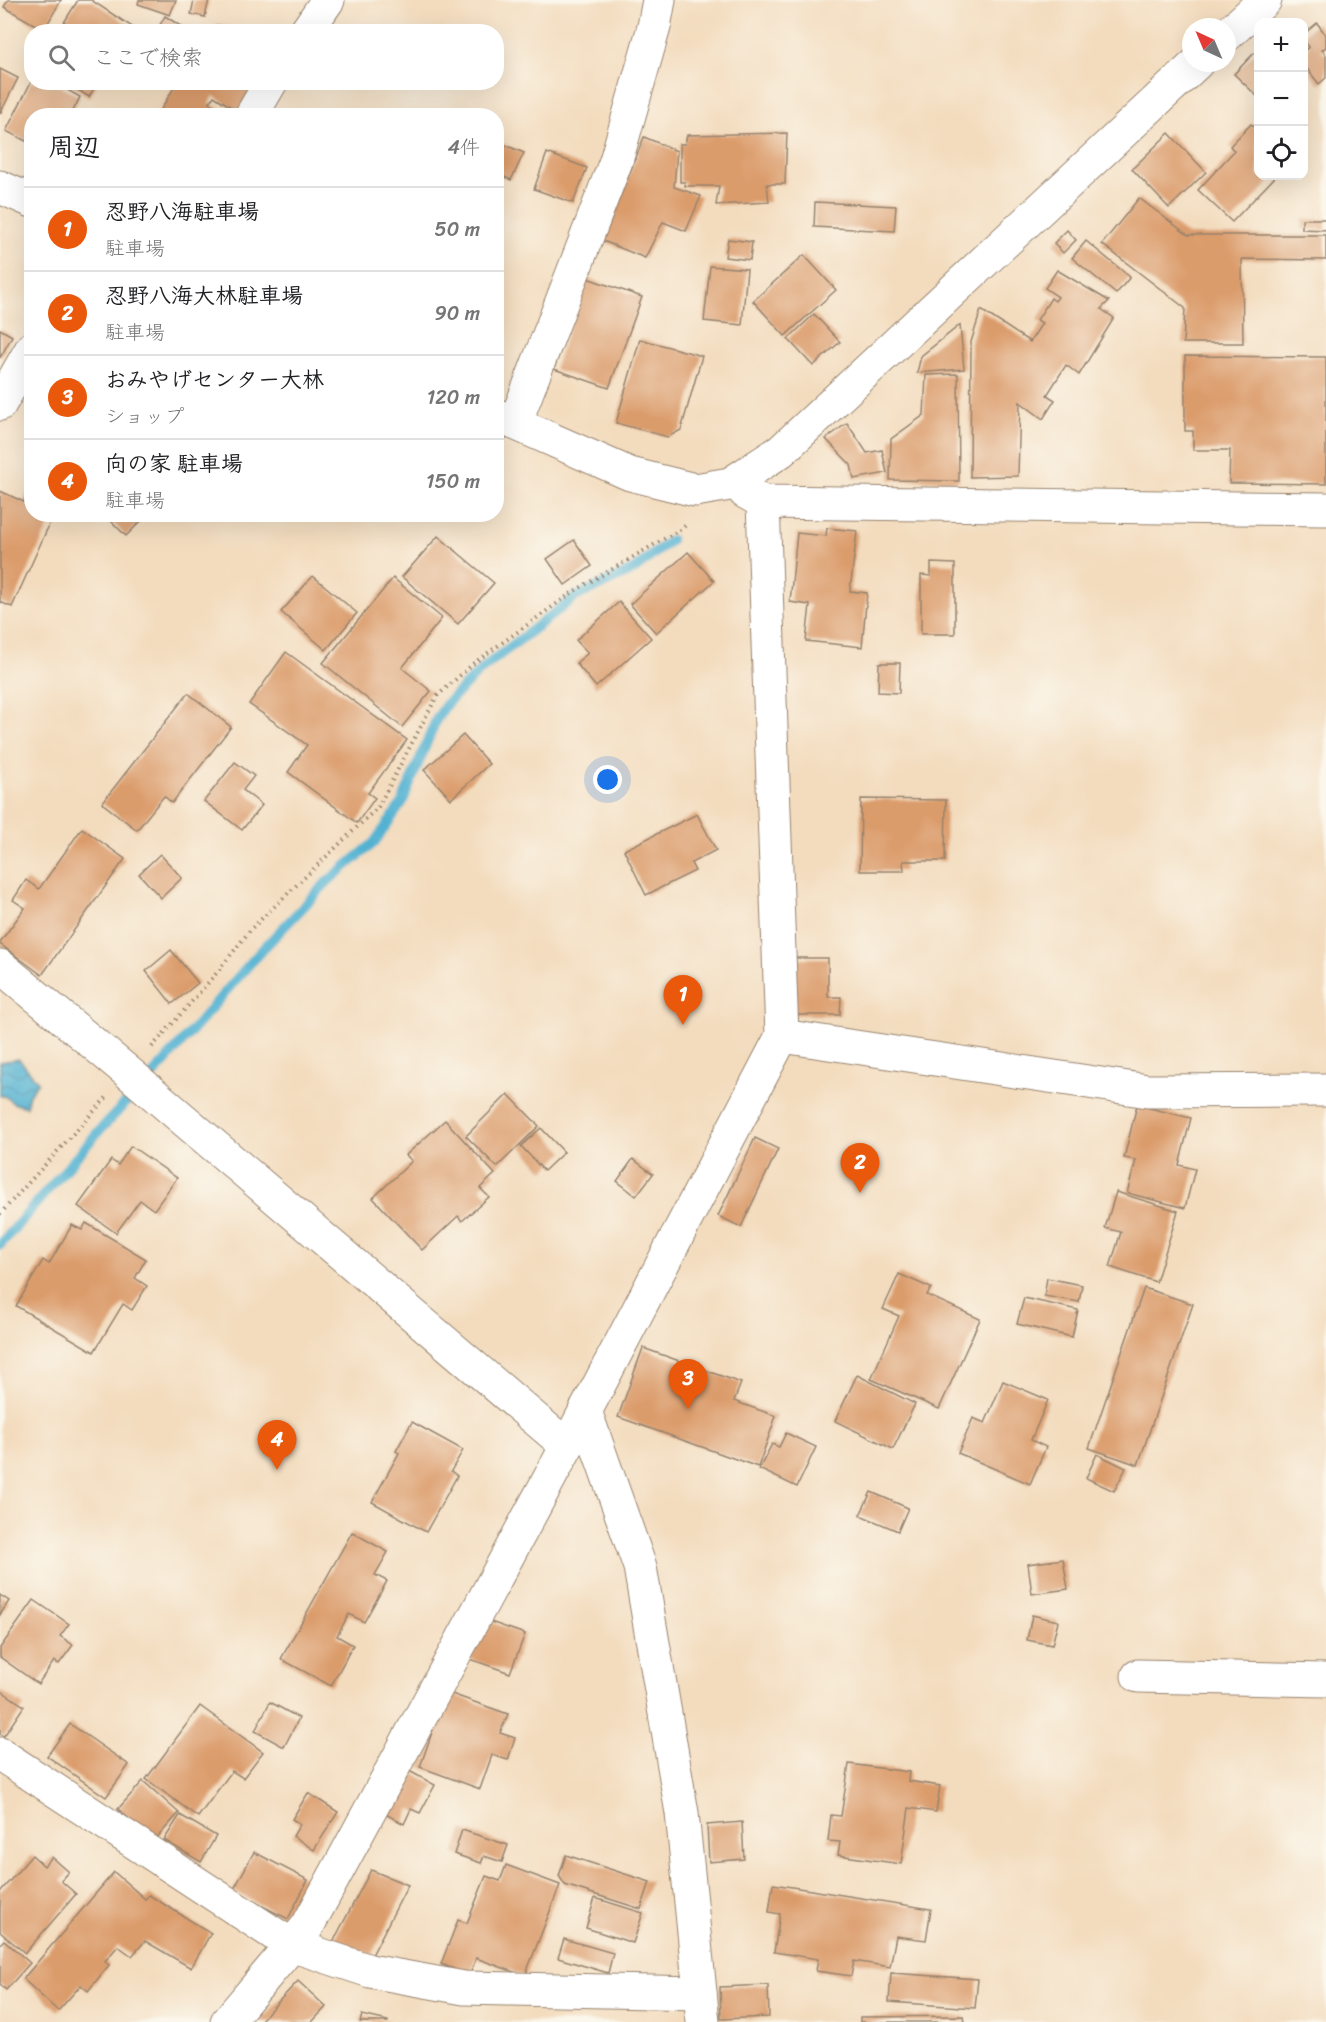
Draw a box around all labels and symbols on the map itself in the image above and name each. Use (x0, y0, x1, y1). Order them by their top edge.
north arrow (1182, 18, 1236, 72)
your location (593, 765, 622, 794)
pin: 1 (664, 976, 702, 1025)
pin: 2 (840, 1144, 880, 1193)
pin: 3 (668, 1360, 708, 1409)
pin: 4 (258, 1420, 296, 1470)

